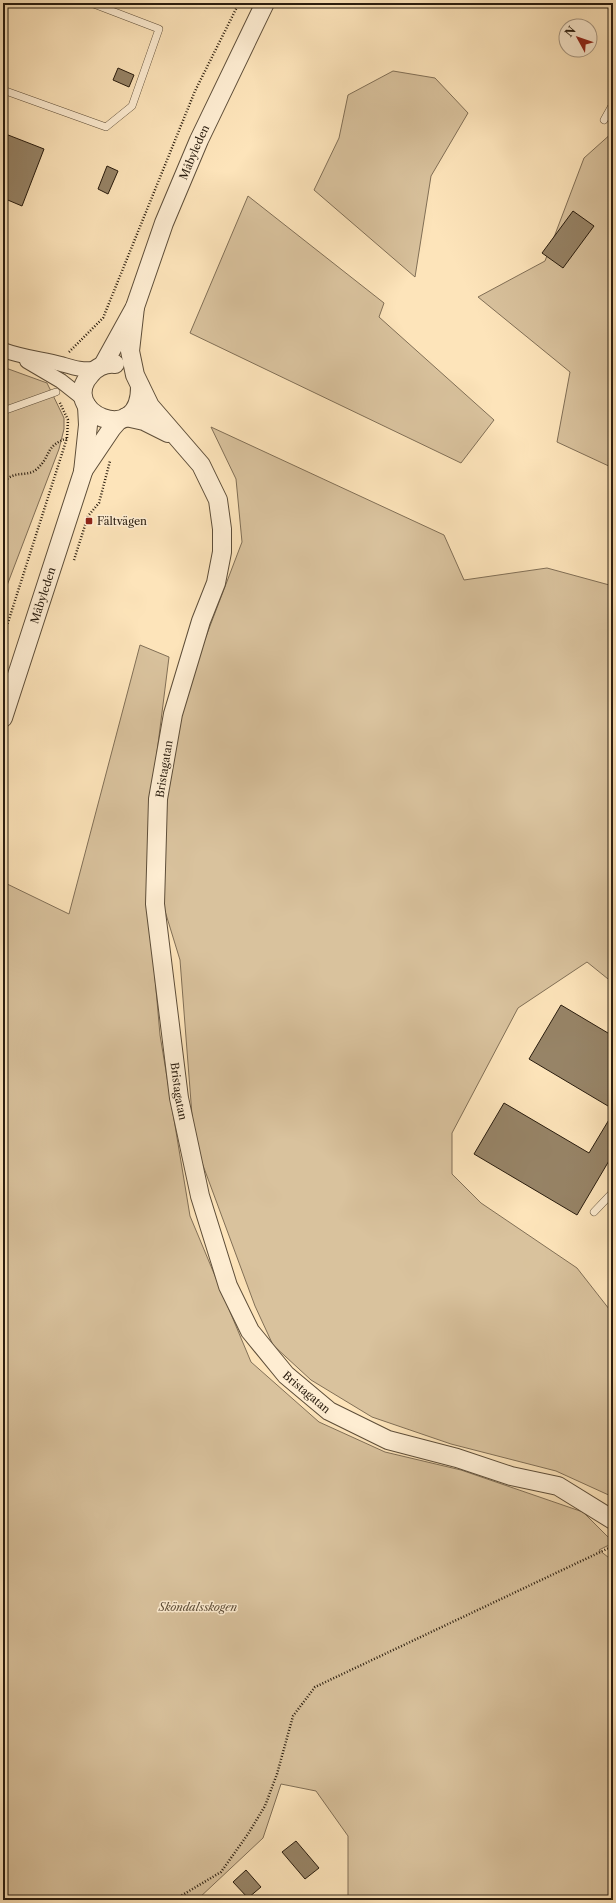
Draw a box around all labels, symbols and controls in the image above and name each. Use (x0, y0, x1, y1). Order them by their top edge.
north arrow (558, 18, 598, 58)
text: N (562, 23, 579, 40)
street label: Måbyleden (176, 122, 212, 182)
place label: Fältvägen (97, 514, 147, 528)
marker: Fältvägen (84, 516, 94, 526)
street label: Måbyleden (27, 565, 59, 625)
street label: Bristagatan (153, 739, 175, 799)
street label: Bristagatan (168, 1061, 191, 1121)
street label: Bristagatan (280, 1368, 333, 1416)
park label: Sköndalsskogen (158, 1600, 238, 1614)

